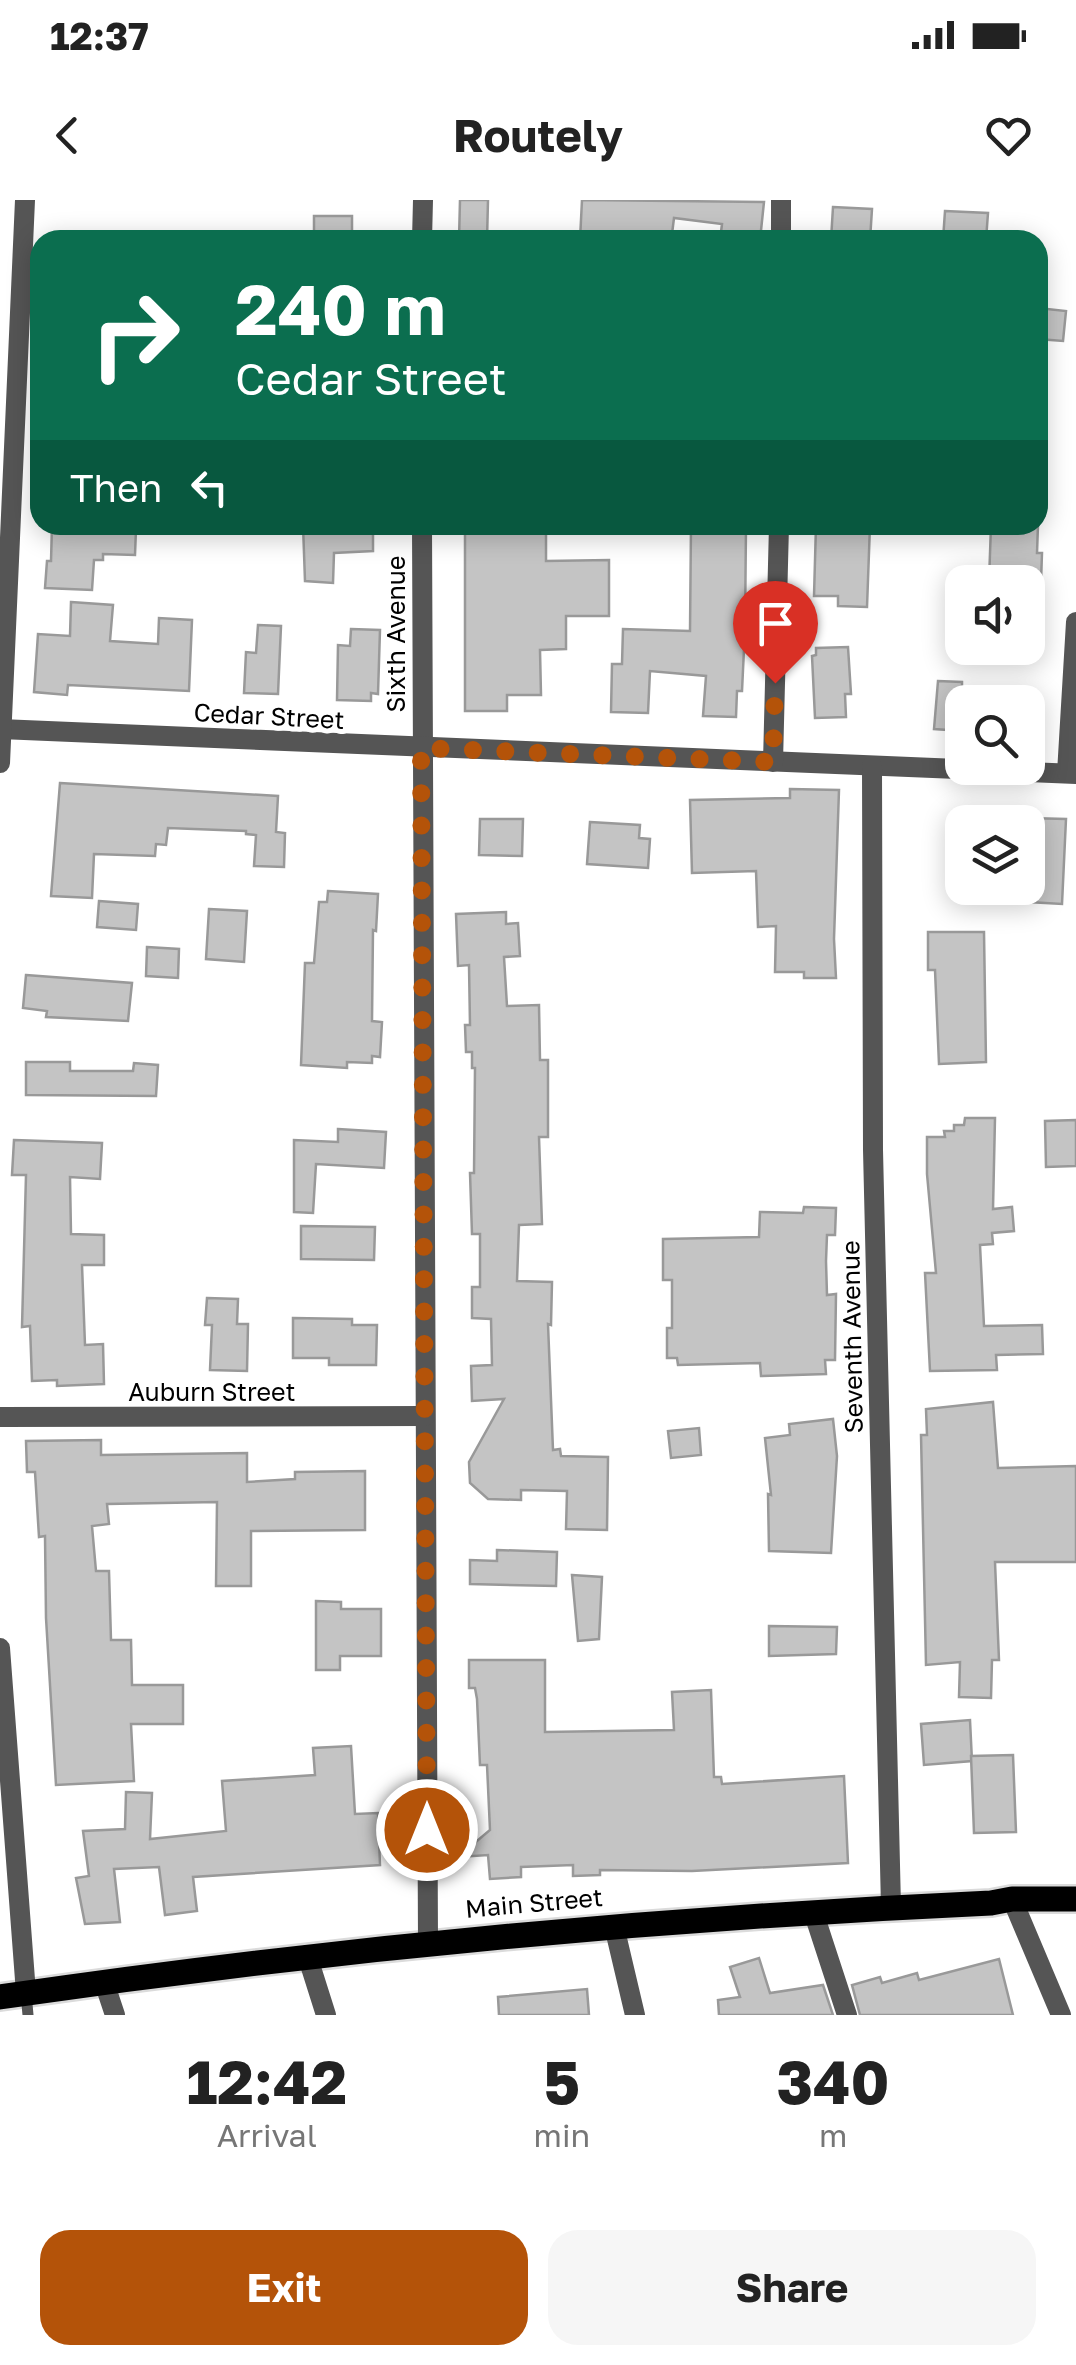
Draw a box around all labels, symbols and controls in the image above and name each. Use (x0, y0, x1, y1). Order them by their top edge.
text: 12:37 (50, 13, 149, 58)
icon: back (40, 108, 95, 163)
text: Routely (453, 108, 623, 162)
icon: heart (981, 108, 1036, 163)
text: 240 m (235, 266, 446, 350)
icon: right (70, 270, 200, 400)
text: Cedar Street (235, 351, 507, 405)
icon: left (182, 460, 237, 515)
text: Then (70, 465, 162, 510)
street label: Sixth Avenue (380, 556, 411, 712)
map controls (945, 565, 1045, 905)
button: sound (945, 565, 1045, 665)
pin (733, 581, 818, 684)
icon: arrive (748, 596, 803, 651)
button: search (945, 685, 1045, 785)
street label: Cedar Street (193, 696, 345, 735)
button: layers (945, 805, 1045, 905)
street label: Seventh Avenue (834, 1240, 869, 1434)
street label: Auburn Street (128, 1376, 296, 1407)
position arrow (375, 1778, 479, 1882)
street label: Main Street (464, 1881, 604, 1924)
text: 12:42 (186, 2045, 347, 2117)
text: 5 (544, 2045, 580, 2117)
text: 340 (777, 2045, 890, 2117)
text: Arrival (217, 2116, 317, 2154)
text: min (534, 2116, 590, 2154)
text: m (819, 2116, 847, 2154)
button: Exit (40, 2230, 528, 2345)
button: Share (548, 2230, 1036, 2345)

